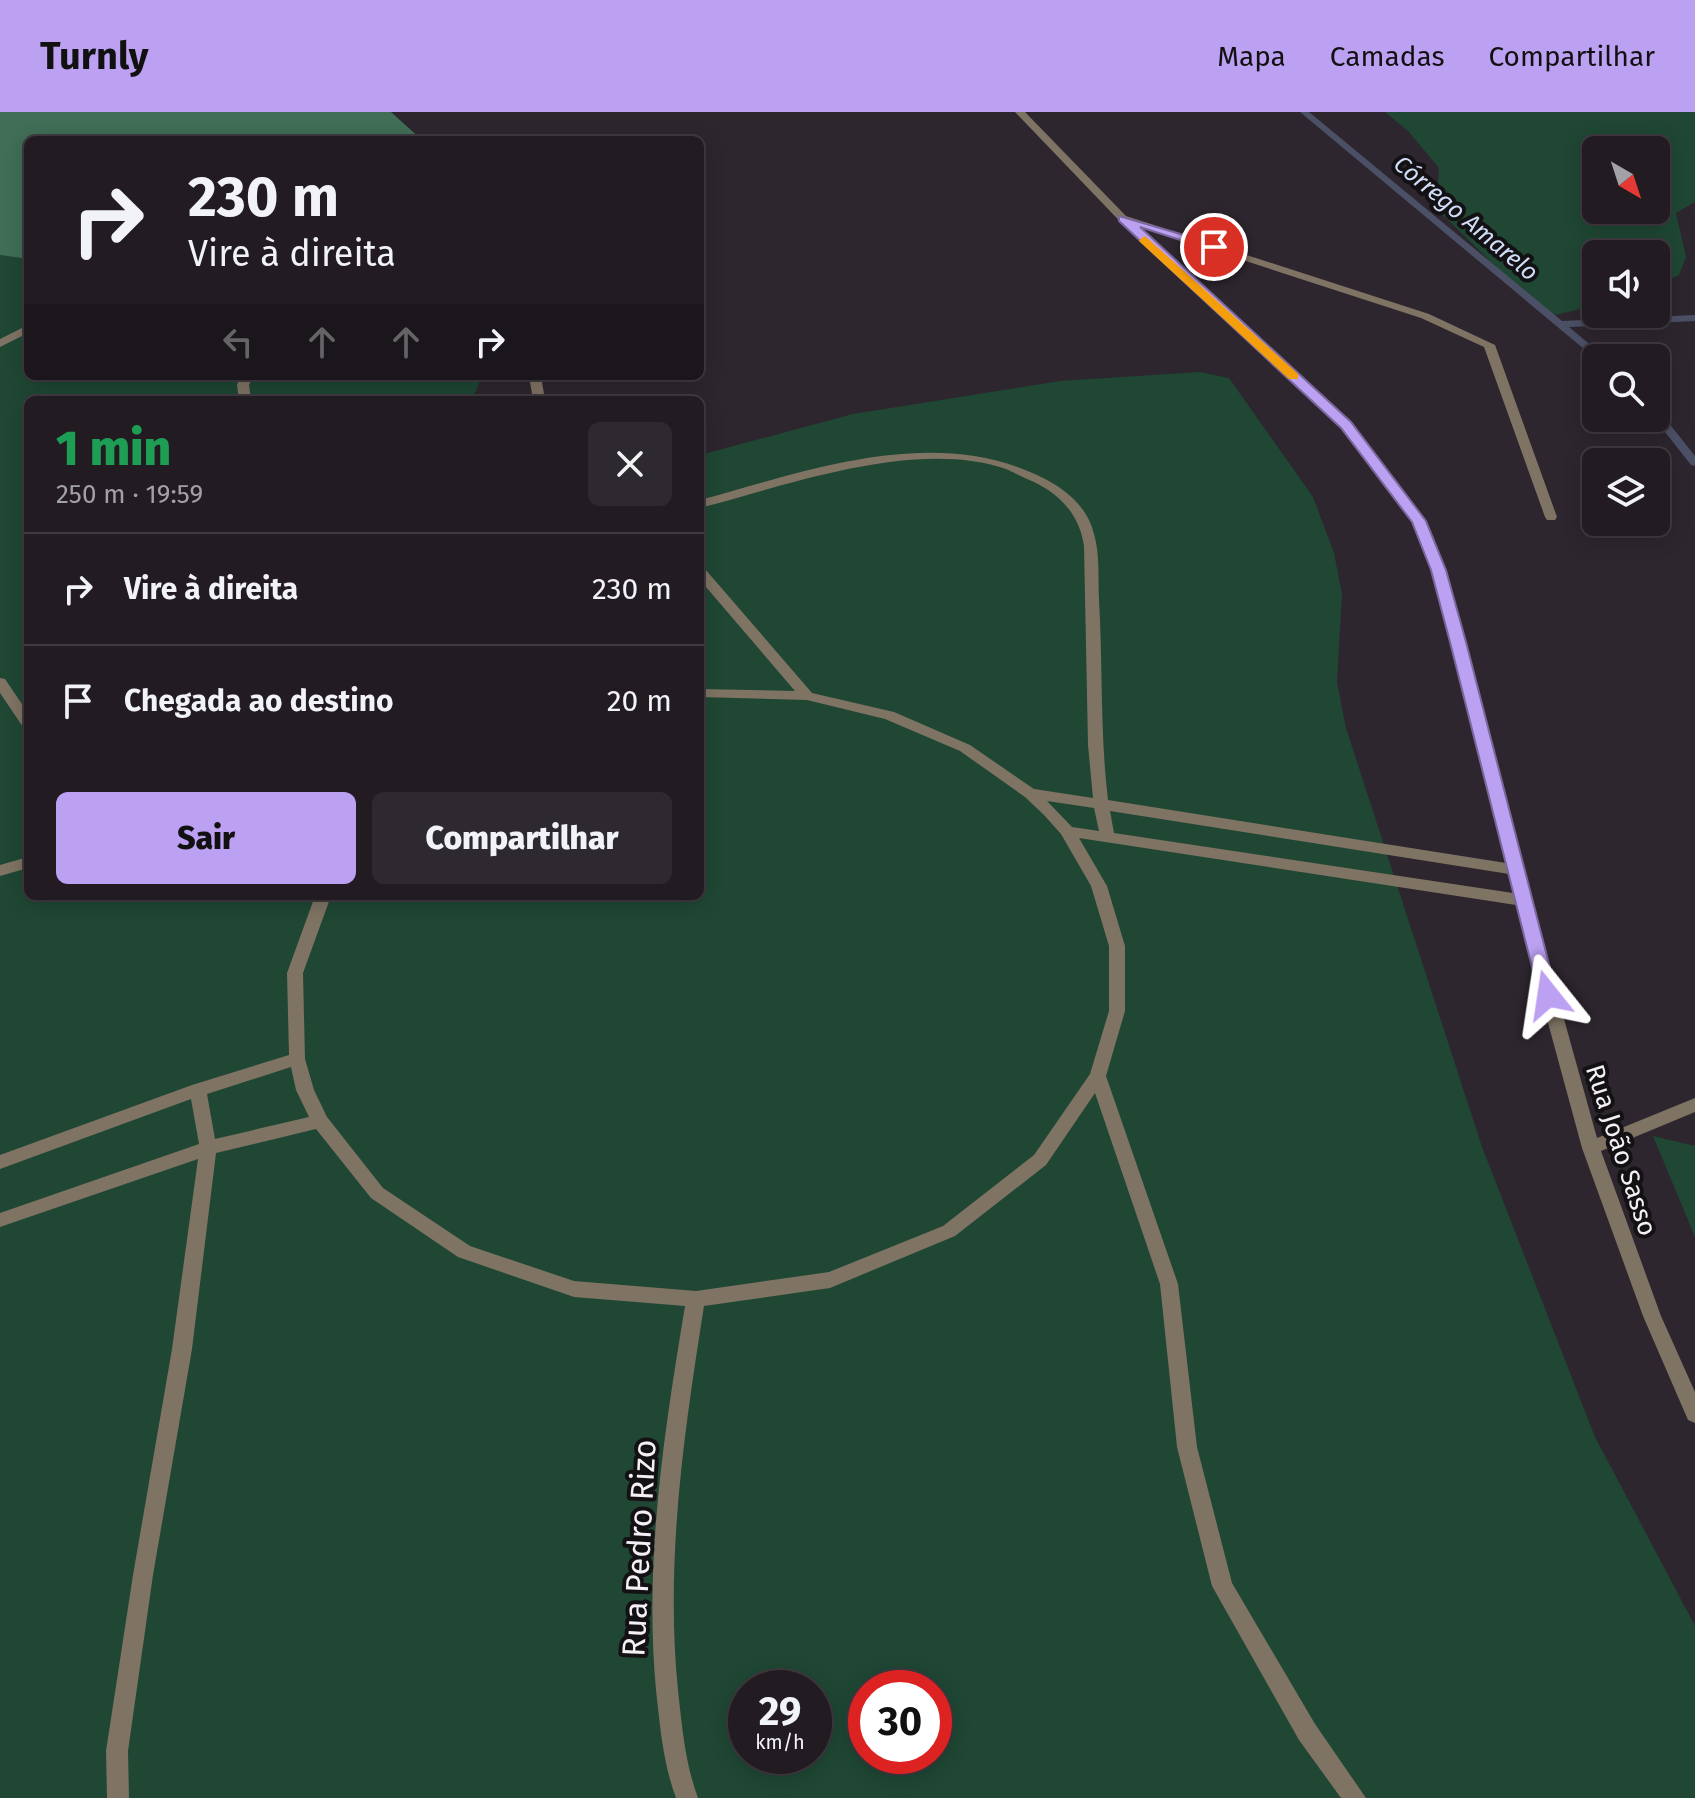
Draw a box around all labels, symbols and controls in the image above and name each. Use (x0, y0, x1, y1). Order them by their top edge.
text: Turnly (40, 33, 149, 79)
text: Mapa (1217, 40, 1286, 73)
text: Camadas (1330, 40, 1444, 73)
text: Compartilhar (1488, 40, 1655, 73)
north arrow (1582, 136, 1670, 224)
map controls (1582, 136, 1670, 536)
water label: Córrego Amarelo (1388, 150, 1544, 286)
text: 230 m (188, 164, 339, 231)
icon: right (56, 168, 160, 272)
pin (1180, 213, 1248, 281)
icon: arrive (1192, 225, 1236, 269)
text: Vire à direita (188, 232, 396, 276)
button: sound (1582, 240, 1670, 328)
icon: left (216, 320, 260, 364)
icon: ahead (300, 320, 344, 364)
icon: ahead (384, 320, 428, 364)
icon: right (468, 320, 512, 364)
button: search (1582, 344, 1670, 432)
text: 1 min (56, 420, 171, 478)
button: close (588, 422, 672, 506)
button: layers (1582, 448, 1670, 536)
text: 250 m · 19:59 (56, 479, 203, 510)
icon: right (56, 567, 100, 611)
text: Vire à direita (124, 571, 298, 607)
text: 230 m (592, 571, 672, 607)
icon: arrive (56, 679, 100, 723)
text: Chegada ao destino (124, 683, 394, 719)
text: 20 m (607, 683, 672, 719)
button: Sair (56, 792, 356, 884)
button: Compartilhar (372, 792, 672, 884)
position arrow (1506, 953, 1590, 1037)
street label: Rua João Sasso (1579, 1060, 1663, 1240)
street label: Rua Pedro Rizo (614, 1438, 664, 1658)
speed limit sign: 30 (848, 1670, 952, 1774)
text: 29 (759, 1688, 801, 1736)
text: km/h (755, 1730, 805, 1754)

